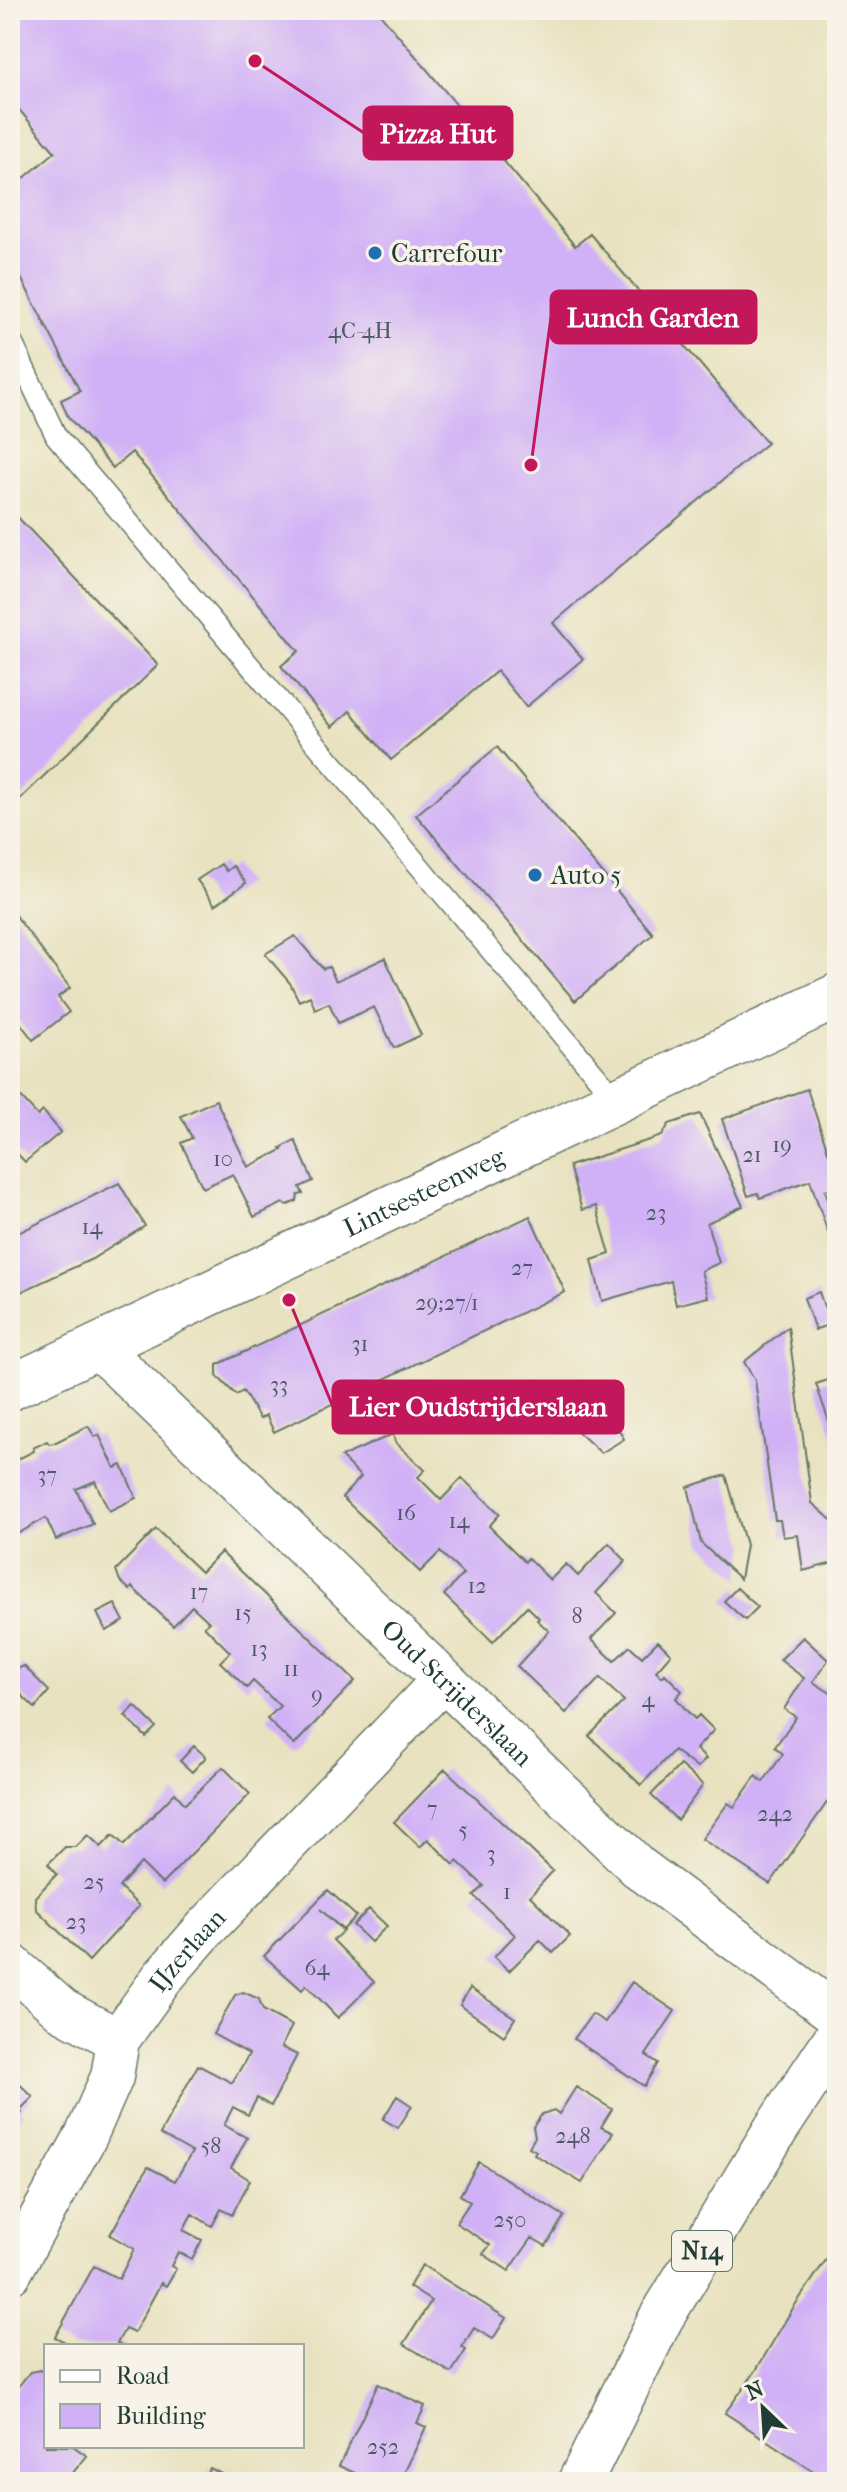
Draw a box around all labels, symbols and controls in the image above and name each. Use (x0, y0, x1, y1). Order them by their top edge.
callout: Pizza Hut (364, 107, 512, 159)
text: Pizza Hut (380, 117, 497, 150)
place label: Carrefour (391, 238, 502, 269)
marker: Carrefour (366, 244, 384, 262)
callout: Lunch Garden (551, 291, 756, 343)
text: Lunch Garden (567, 301, 740, 334)
house number: 4C-4H (328, 318, 392, 344)
place label: Auto 5 (550, 860, 622, 891)
marker: Auto 5 (526, 866, 544, 884)
house number: 19 (772, 1132, 792, 1158)
street label: Lintsesteenweg (338, 1140, 511, 1244)
house number: 21 (742, 1142, 762, 1168)
house number: 10 (213, 1146, 233, 1172)
house number: 23 (646, 1200, 666, 1226)
house number: 14 (82, 1214, 103, 1240)
house number: 27 (511, 1255, 533, 1281)
house number: 29;27/1 (415, 1290, 479, 1316)
house number: 31 (352, 1331, 368, 1357)
house number: 33 (270, 1372, 288, 1398)
callout: Lier Oudstrijderslaan (333, 1381, 623, 1433)
text: Lier Oudstrijderslaan (349, 1390, 608, 1423)
house number: 37 (37, 1462, 57, 1488)
house number: 16 (396, 1500, 416, 1526)
house number: 14 (449, 1508, 470, 1534)
house number: 12 (467, 1573, 487, 1599)
house number: 17 (190, 1579, 208, 1605)
house number: 15 (234, 1600, 252, 1626)
house number: 8 (571, 1603, 583, 1629)
street label: Oud-Strijderslaan (375, 1613, 539, 1773)
house number: 13 (251, 1636, 267, 1662)
house number: 11 (283, 1656, 299, 1682)
house number: 9 (311, 1682, 323, 1708)
house number: 4 (642, 1687, 656, 1713)
house number: 7 (427, 1796, 437, 1822)
house number: 242 (757, 1801, 793, 1827)
house number: 5 (458, 1817, 468, 1843)
house number: 3 (486, 1841, 496, 1867)
house number: 25 (84, 1869, 104, 1895)
house number: 1 (503, 1879, 511, 1905)
street label: IJzerlaan (142, 1902, 232, 1998)
house number: 23 (66, 1909, 86, 1935)
house number: 64 (305, 1955, 330, 1981)
house number: 248 (555, 2123, 591, 2149)
house number: 58 (201, 2133, 221, 2159)
house number: 250 (494, 2207, 526, 2233)
road number: N14 (672, 2231, 732, 2271)
legend (44, 2344, 304, 2448)
text: Road (116, 2362, 170, 2390)
north arrow (723, 2368, 803, 2448)
text: N (742, 2375, 768, 2406)
text: Building (116, 2402, 207, 2430)
house number: 252 (367, 2434, 399, 2460)

